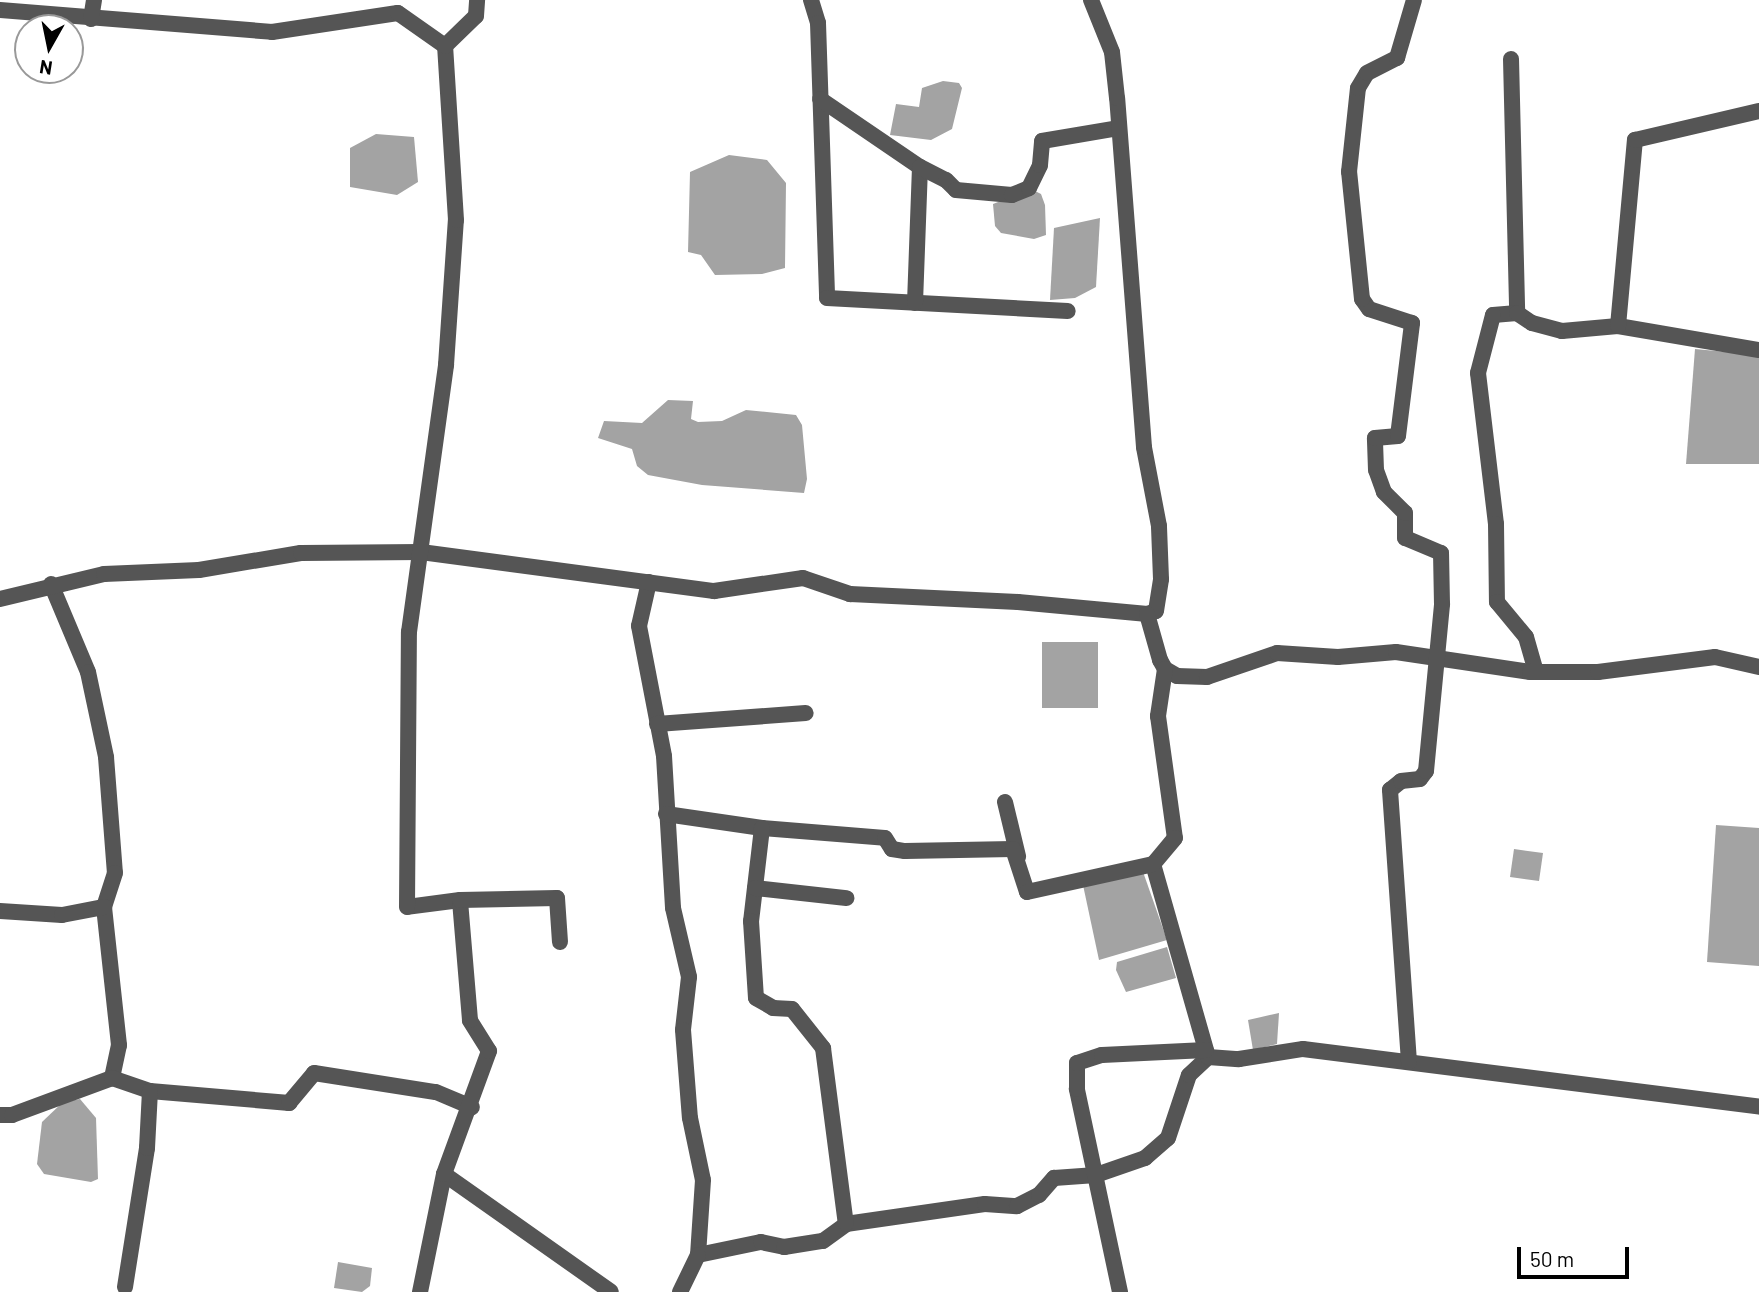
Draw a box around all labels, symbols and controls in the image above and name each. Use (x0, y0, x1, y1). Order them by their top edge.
north arrow (14, 14, 84, 84)
text: N (38, 56, 54, 81)
scale bar (1521, 1232, 1633, 1276)
text: 50 m (1530, 1246, 1574, 1271)

